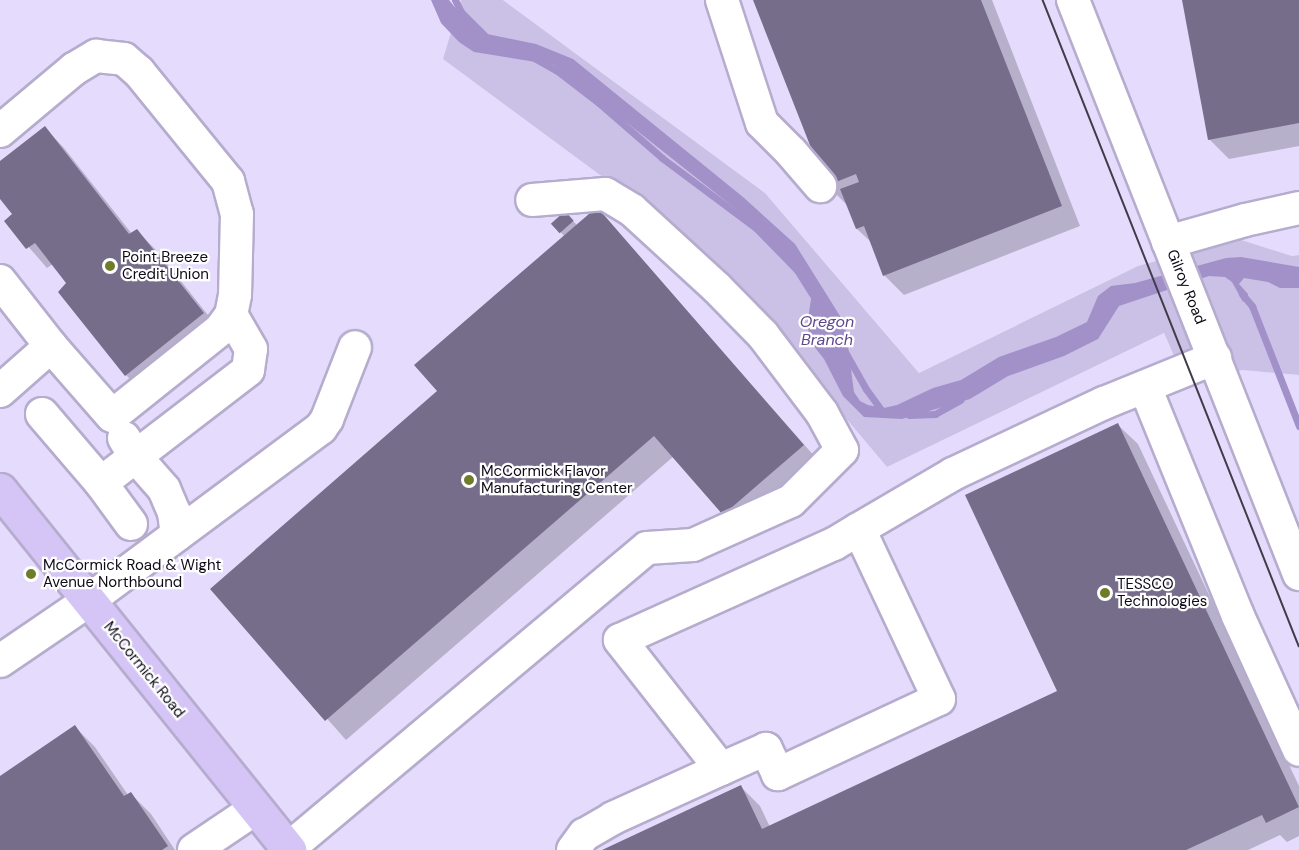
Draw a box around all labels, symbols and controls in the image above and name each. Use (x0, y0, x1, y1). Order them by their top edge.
street label: Gilroy Road (1163, 247, 1209, 327)
place label: Point Breeze Credit Union (122, 248, 209, 283)
marker: Point Breeze Credit Union (103, 259, 117, 273)
water label: Oregon Branch (800, 312, 854, 350)
place label: McCormick Flavor Manufacturing Center (481, 462, 633, 497)
marker: McCormick Flavor Manufacturing Center (462, 473, 476, 487)
place label: McCormick Road & Wight Avenue Northbound (43, 556, 221, 591)
marker: McCormick Road & Wight Avenue Northbound (24, 567, 38, 581)
place label: TESSCO Technologies (1117, 575, 1207, 610)
marker: TESSCO Technologies (1098, 586, 1112, 600)
street label: McCormick Road (100, 618, 188, 722)

